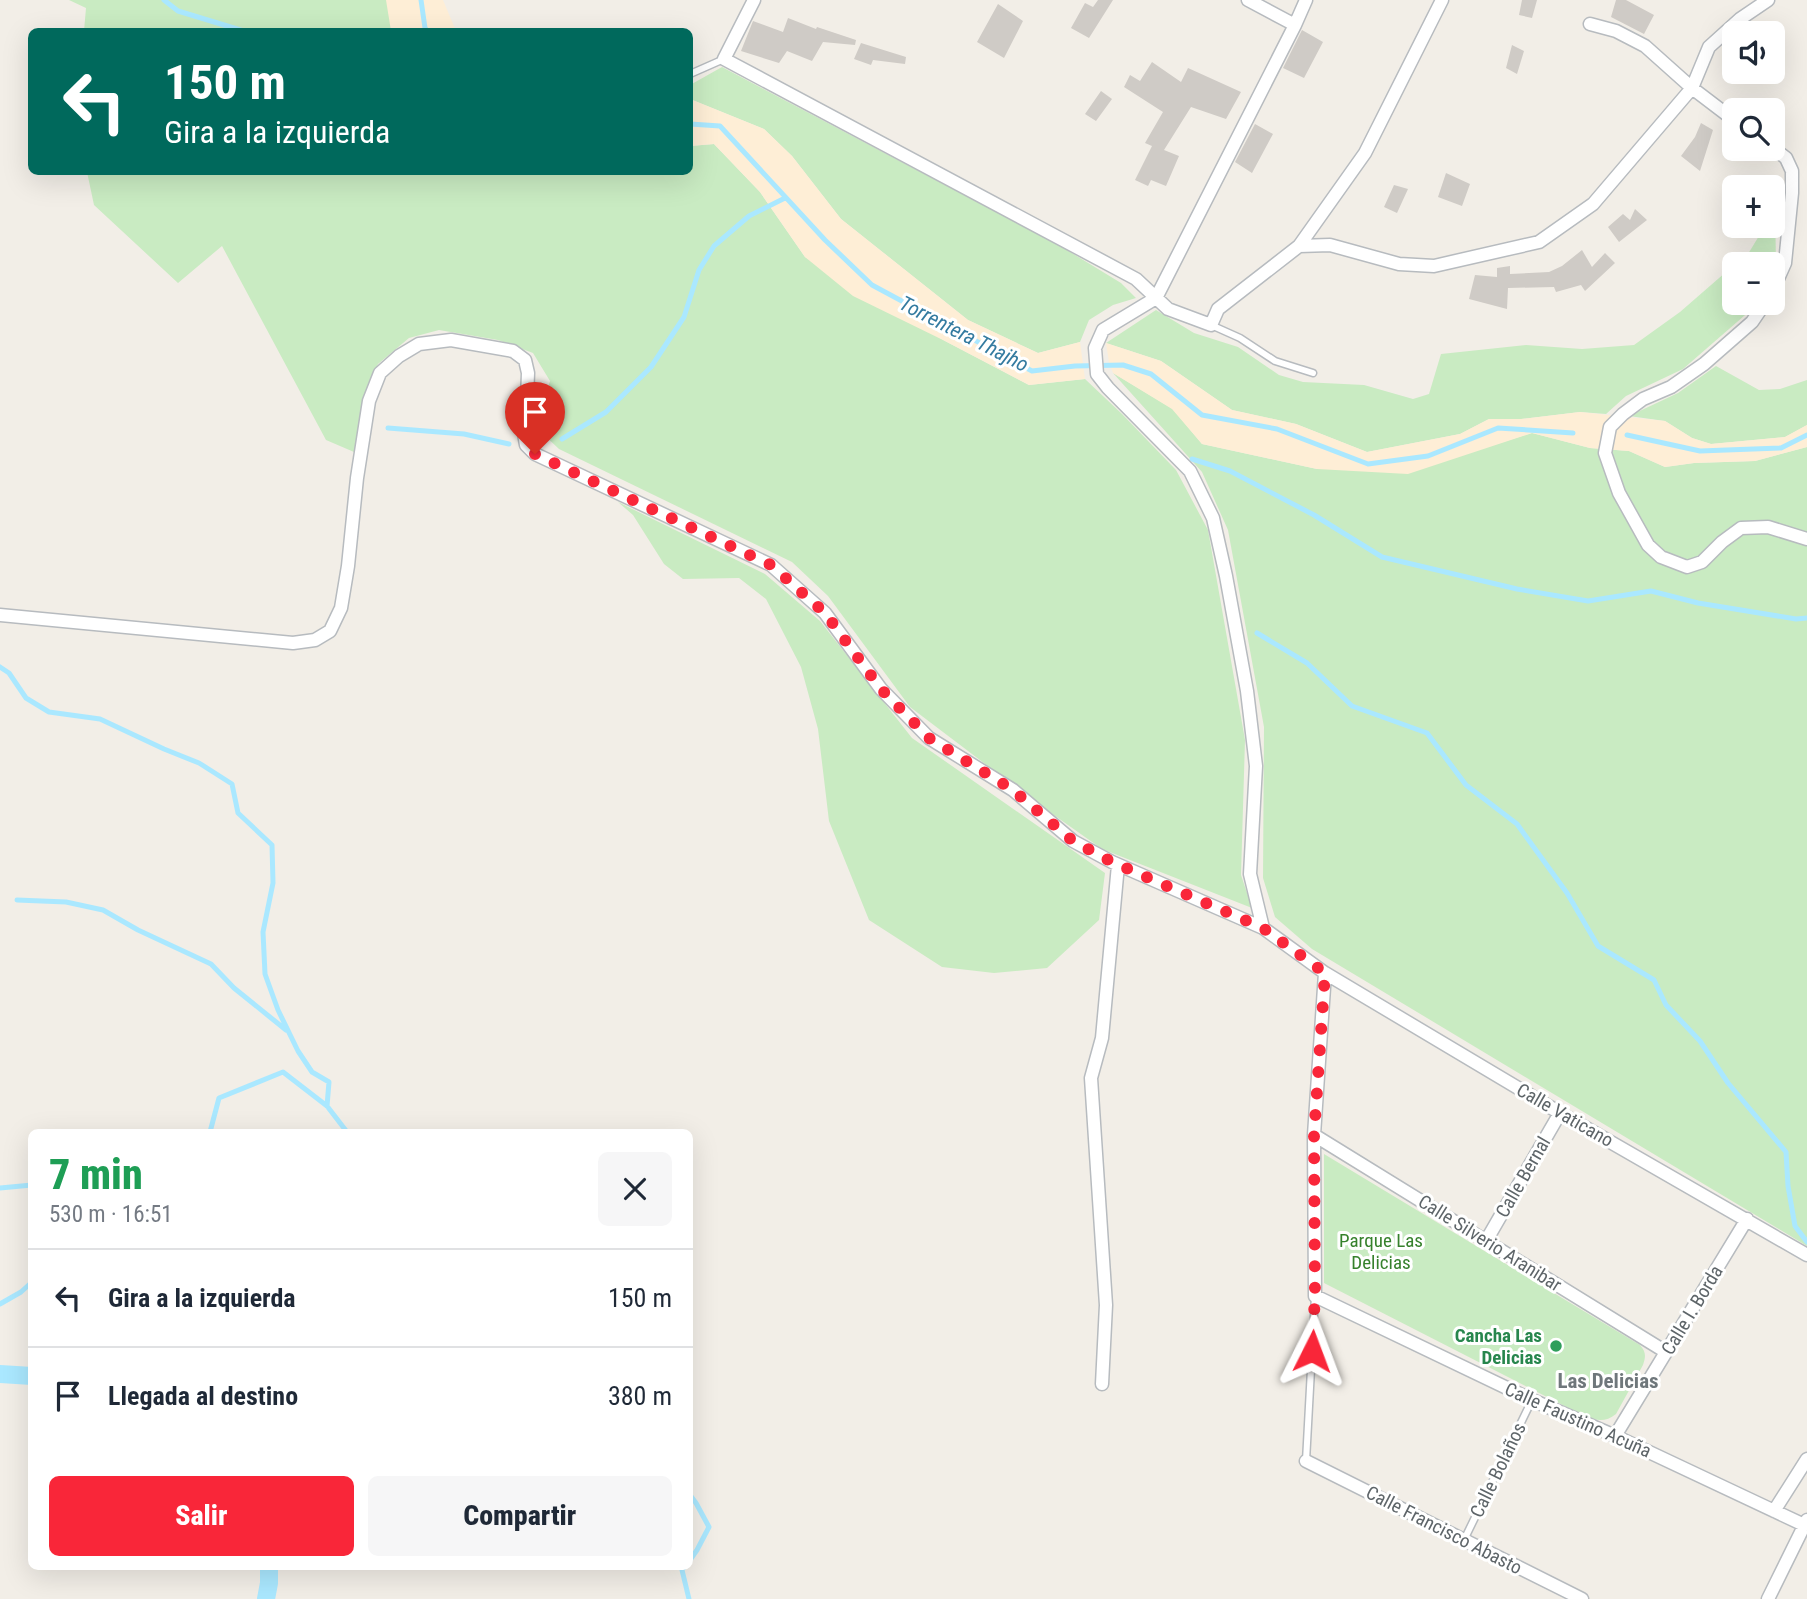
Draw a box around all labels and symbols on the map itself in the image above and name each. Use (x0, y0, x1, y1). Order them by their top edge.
water label: Torrentera Thajho (895, 291, 1033, 377)
pin (505, 382, 565, 454)
street label: Calle Vaticano (1513, 1078, 1617, 1152)
street label: Calle Bernal (1491, 1132, 1555, 1222)
street label: Calle Silverio Aranibar (1414, 1190, 1566, 1296)
park label: Parque Las Delicias (1339, 1229, 1423, 1274)
street label: Calle I. Borda (1656, 1261, 1728, 1359)
position arrow (1275, 1314, 1349, 1388)
place label: Cancha Las Delicias (1455, 1324, 1542, 1369)
marker: Cancha Las Delicias (1548, 1338, 1564, 1354)
district label: Las Delicias (1557, 1369, 1659, 1393)
street label: Calle Faustino Acuña (1501, 1377, 1655, 1463)
street label: Calle Bolaños (1465, 1419, 1531, 1521)
street label: Calle Francisco Abasto (1362, 1481, 1526, 1579)

